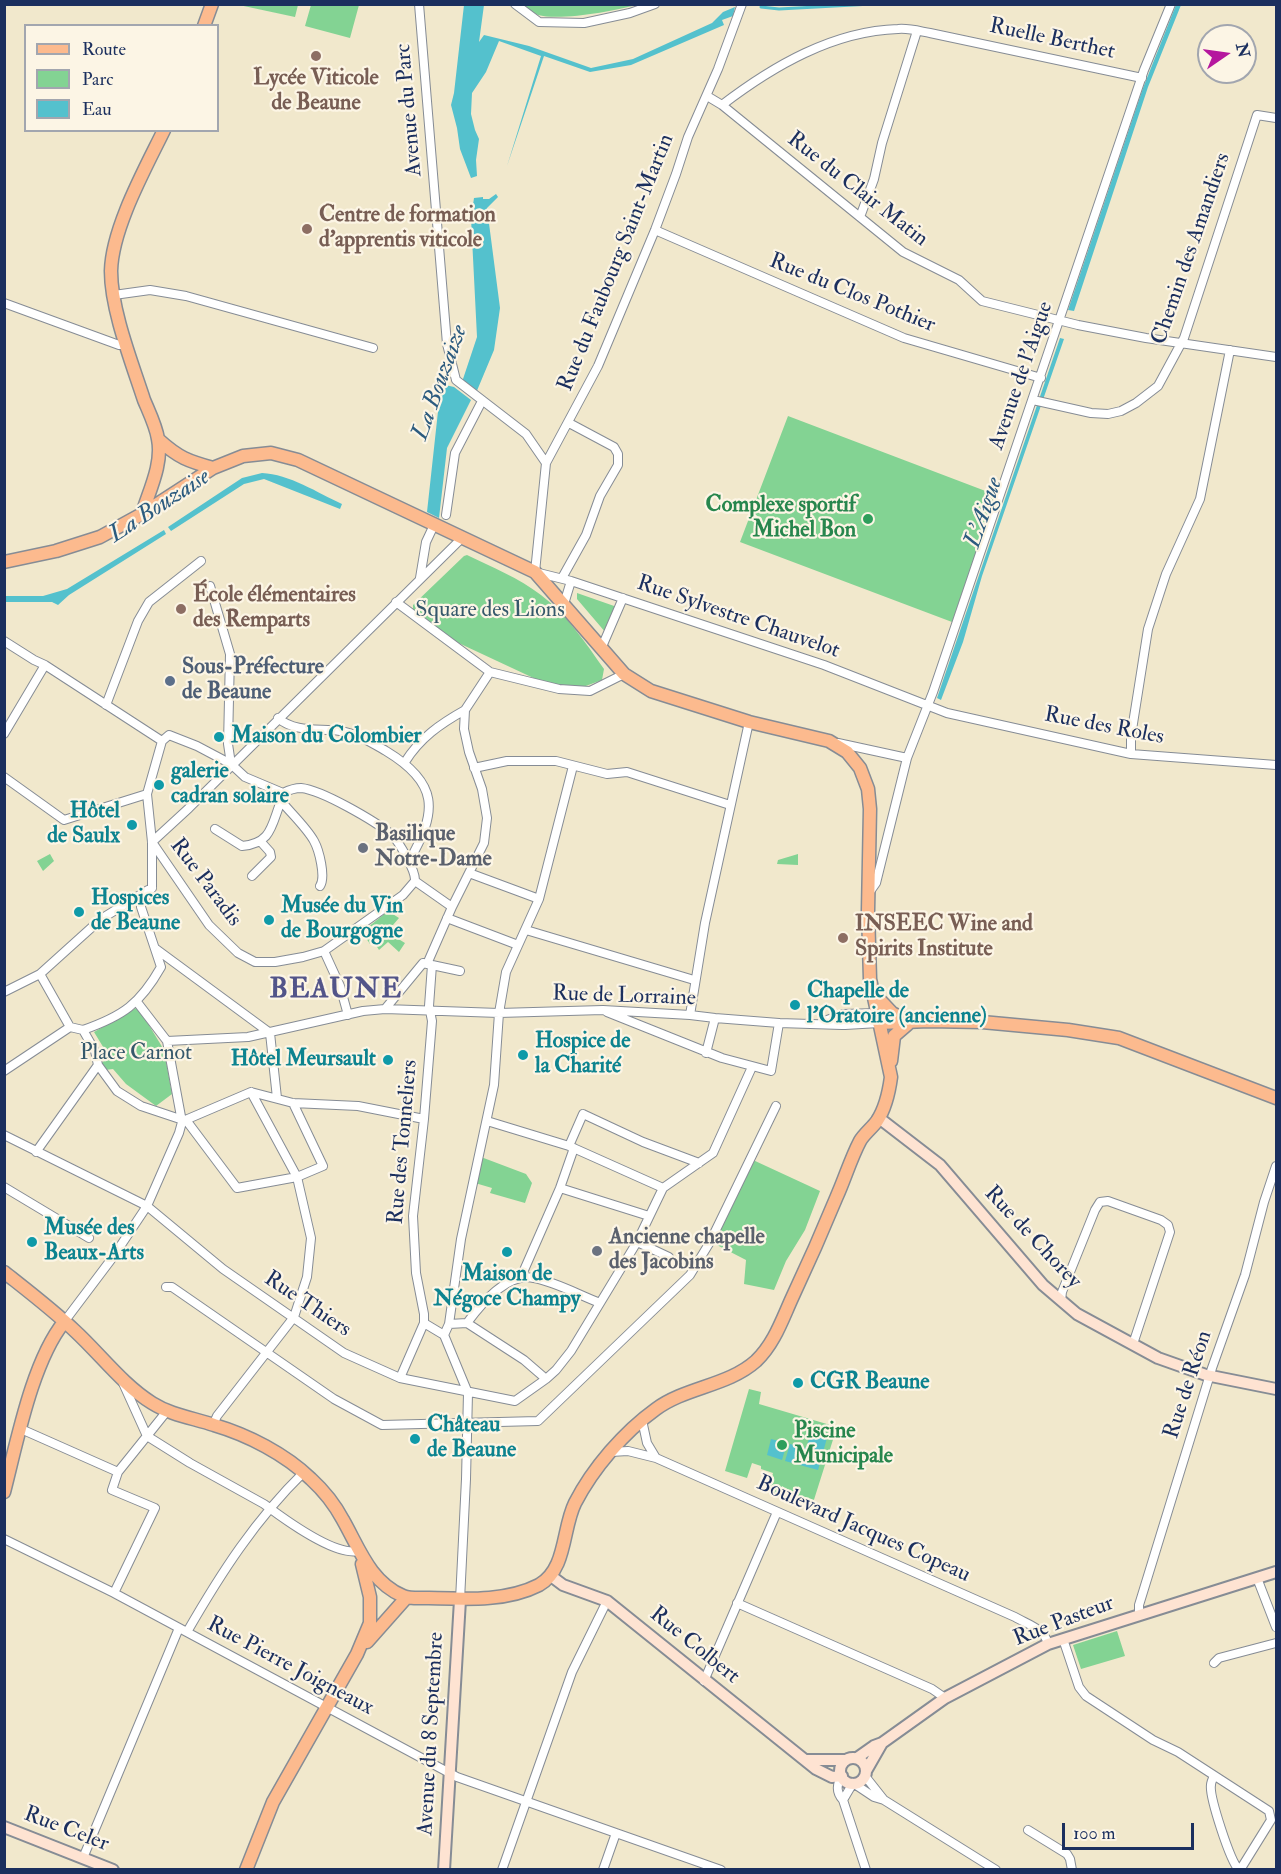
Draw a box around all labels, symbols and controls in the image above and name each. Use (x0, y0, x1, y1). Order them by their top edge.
street label: Ruelle Berthet (987, 14, 1117, 66)
legend (24, 24, 219, 132)
north arrow (1197, 24, 1257, 84)
text: Route (82, 38, 126, 61)
text: N (1231, 41, 1254, 60)
street label: Avenue du Parc (391, 42, 429, 178)
marker: Lycée Viticole de Beaune (309, 49, 323, 63)
place label: Lycée Viticole de Beaune (253, 66, 379, 118)
text: Parc (82, 68, 113, 91)
text: Eau (82, 98, 112, 121)
street label: Rue du Clair Matin (781, 127, 933, 253)
street label: Rue du Faubourg Saint-Martin (553, 131, 681, 395)
street label: Chemin des Amandiers (1147, 150, 1237, 348)
place label: Centre de formation d'apprentis viticole (319, 203, 496, 254)
marker: Centre de formation d'apprentis viticole (300, 222, 314, 236)
street label: Rue du Clos Pothier (765, 249, 939, 339)
street label: Avenue de l'Aigue (984, 299, 1060, 453)
water label: La Bouzaize (407, 322, 475, 444)
water label: La Bouzaise (104, 464, 216, 550)
water label: L'Aigue (960, 474, 1010, 552)
place label: Complexe sportif Michel Bon (706, 493, 856, 544)
marker: Complexe sportif Michel Bon (861, 512, 875, 526)
street label: Rue Sylvestre Chauvelot (633, 571, 843, 665)
place label: École élémentaires des Remparts (193, 583, 356, 634)
park label: Square des Lions (415, 598, 565, 624)
marker: École élémentaires des Remparts (174, 602, 188, 616)
place label: Sous-Préfecture de Beaune (182, 655, 324, 706)
marker: Sous-Préfecture de Beaune (163, 674, 177, 688)
street label: Rue des Roles (1042, 702, 1166, 752)
place label: Maison du Colombier (231, 724, 422, 750)
marker: Maison du Colombier (212, 730, 226, 744)
place label: galerie cadran solaire (171, 759, 289, 810)
marker: galerie cadran solaire (152, 778, 166, 792)
place label: Hôtel de Saulx (47, 799, 120, 850)
marker: Hôtel de Saulx (125, 818, 139, 832)
place label: Basilique Notre-Dame (375, 822, 492, 873)
street label: Rue Paradis (163, 834, 247, 932)
marker: Basilique Notre-Dame (356, 841, 370, 855)
place label: Hospices de Beaune (91, 886, 180, 938)
place label: Musée du Vin de Bourgogne (281, 894, 403, 945)
marker: Hospices de Beaune (72, 905, 86, 919)
place label: INSEEC Wine and Spirits Institute (855, 912, 1033, 963)
marker: Musée du Vin de Bourgogne (262, 913, 276, 927)
marker: INSEEC Wine and Spirits Institute (836, 931, 850, 945)
district label: BEAUNE (269, 974, 403, 1008)
place label: Chapelle de l'Oratoire (ancienne) (807, 979, 987, 1030)
street label: Rue de Lorraine (552, 981, 696, 1013)
marker: Chapelle de l'Oratoire (ancienne) (788, 998, 802, 1012)
place label: Hospice de la Charité (535, 1029, 630, 1080)
park label: Place Carnot (80, 1041, 192, 1067)
place label: Hôtel Meursault (231, 1047, 376, 1073)
marker: Hospice de la Charité (516, 1048, 530, 1062)
marker: Hôtel Meursault (381, 1053, 395, 1067)
street label: Rue des Tonneliers (384, 1059, 424, 1225)
street label: Rue de Chorey (978, 1181, 1086, 1295)
place label: Musée des Beaux-Arts (44, 1216, 144, 1268)
place label: Ancienne chapelle des Jacobins (609, 1225, 765, 1276)
marker: Musée des Beaux-Arts (25, 1235, 39, 1249)
marker: Ancienne chapelle des Jacobins (590, 1244, 604, 1258)
marker: Maison de Négoce Champy (500, 1245, 514, 1259)
place label: Maison de Négoce Champy (434, 1262, 580, 1314)
street label: Rue Thiers (258, 1266, 356, 1344)
street label: Rue de Réon (1159, 1328, 1219, 1442)
place label: CGR Beaune (810, 1370, 930, 1396)
marker: CGR Beaune (791, 1376, 805, 1390)
place label: Château de Beaune (427, 1413, 516, 1464)
place label: Piscine Municipale (794, 1419, 893, 1470)
marker: Château de Beaune (408, 1432, 422, 1446)
marker: Piscine Municipale (775, 1438, 789, 1452)
street label: Boulevard Jacques Copeau (752, 1471, 974, 1589)
street label: Rue Pasteur (1010, 1591, 1118, 1653)
street label: Rue Colbert (644, 1602, 744, 1690)
street label: Rue Pierre Joigneaux (202, 1612, 378, 1722)
street label: Avenue du 8 Septembre (413, 1631, 451, 1837)
street label: Rue Celer (20, 1802, 112, 1858)
scale bar (1065, 1811, 1197, 1849)
text: 100 m (1073, 1822, 1116, 1845)

